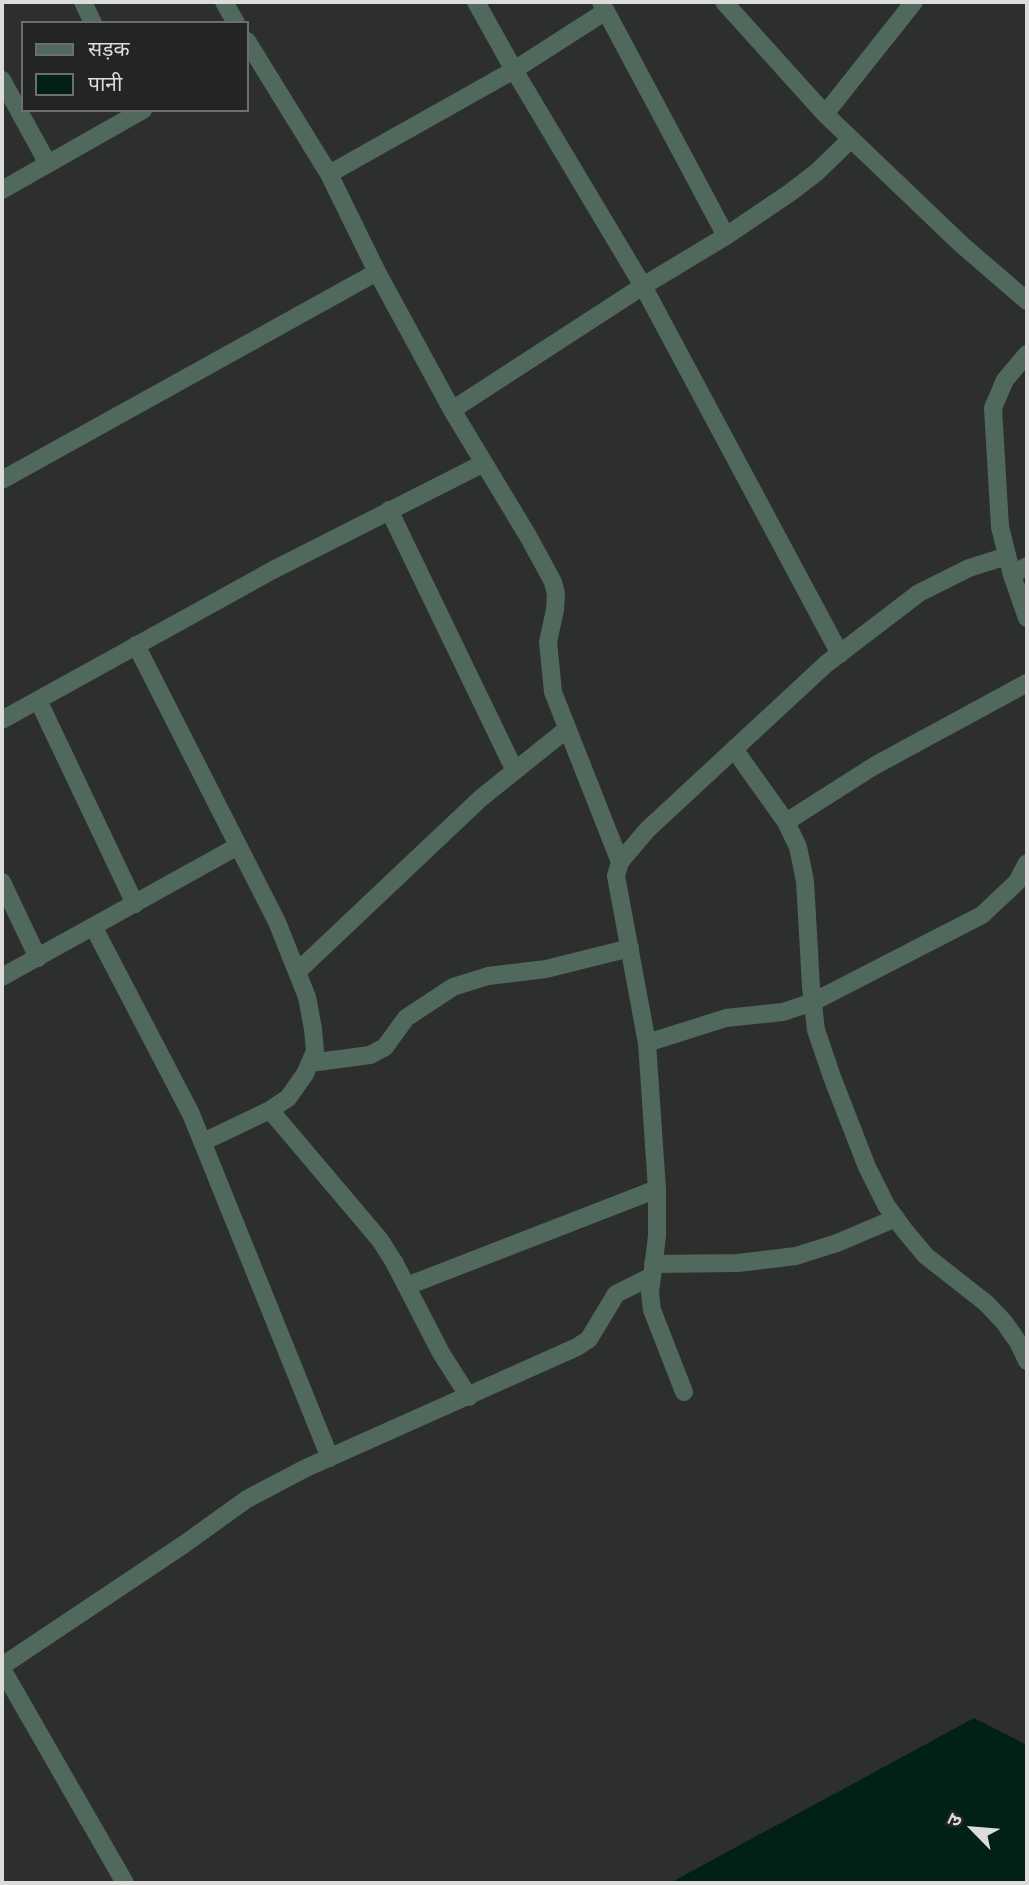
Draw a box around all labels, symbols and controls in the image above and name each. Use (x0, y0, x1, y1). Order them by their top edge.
legend (21, 21, 248, 112)
text: सड़क (88, 35, 130, 62)
text: पानी (88, 70, 122, 97)
north arrow (938, 1794, 1008, 1864)
text: उ (941, 1810, 967, 1830)

